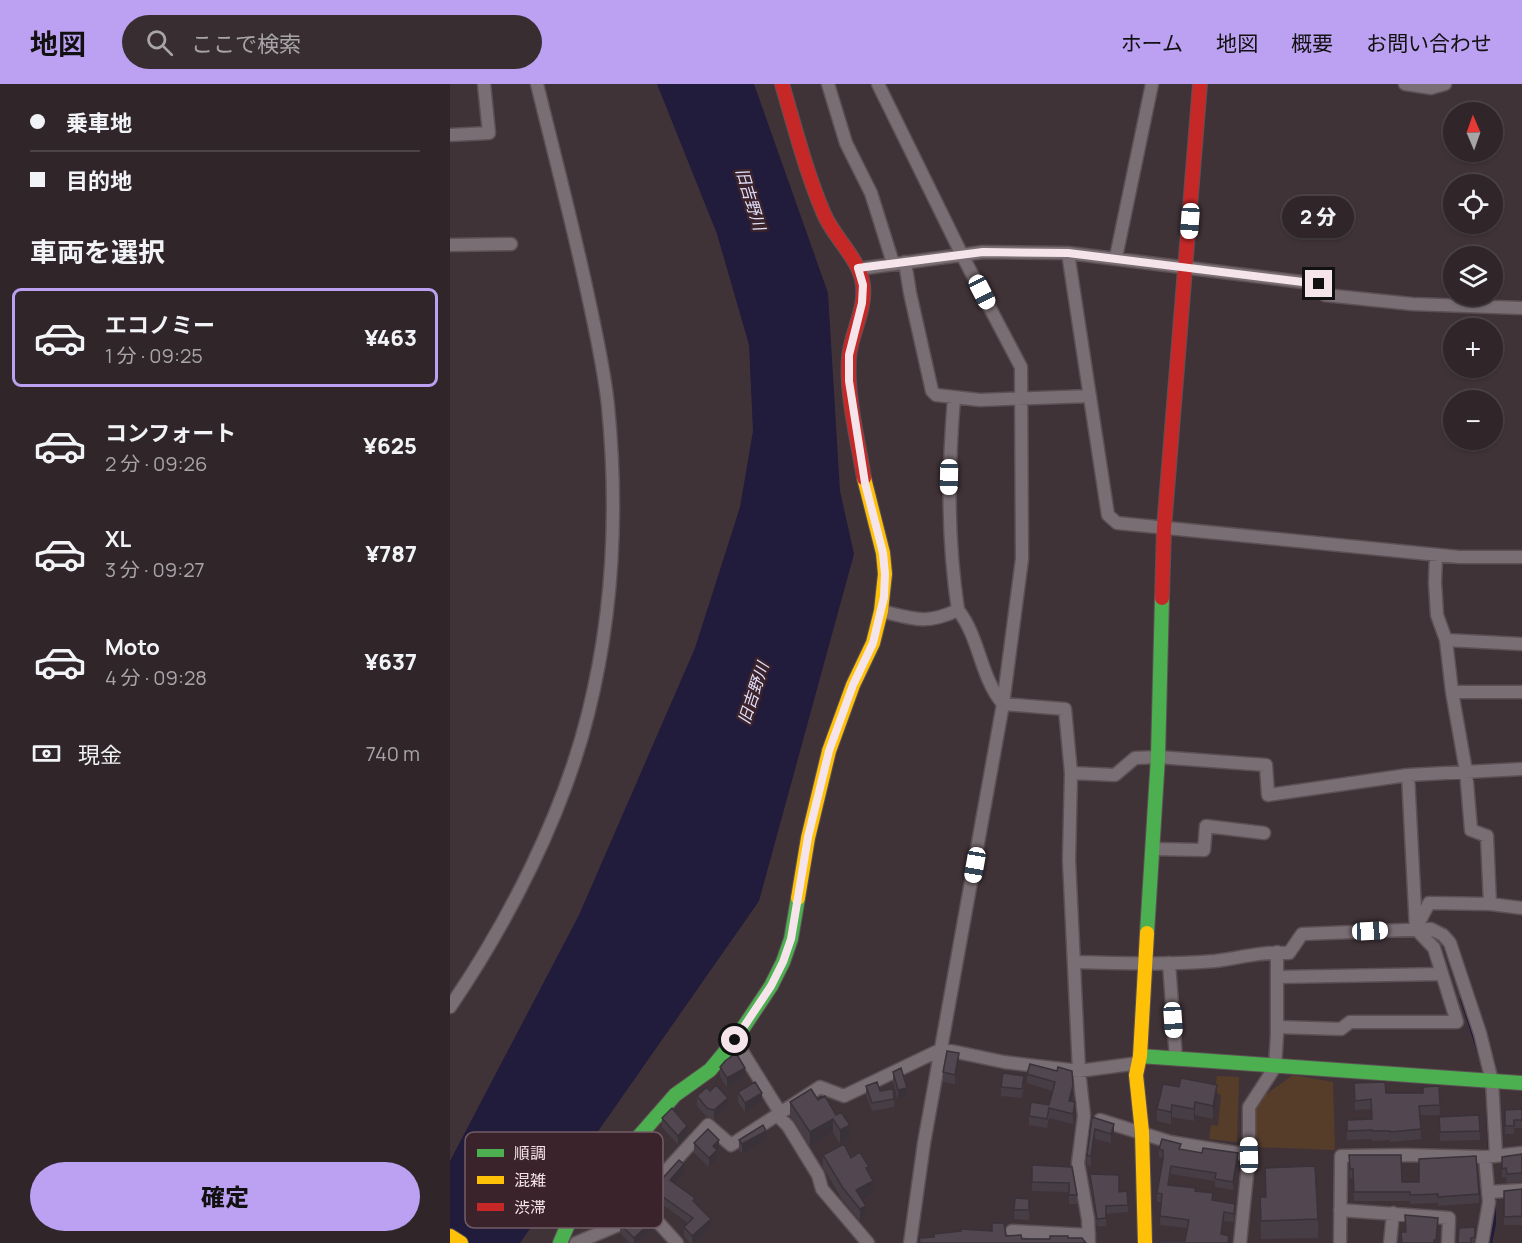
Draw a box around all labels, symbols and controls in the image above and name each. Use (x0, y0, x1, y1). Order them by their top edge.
search box (122, 15, 542, 69)
text: 地図 (30, 24, 86, 62)
icon: search (143, 26, 176, 59)
text: ここで検索 (191, 29, 301, 59)
text: ホーム (1121, 29, 1183, 57)
text: 地図 (1216, 29, 1258, 57)
text: 概要 (1291, 29, 1333, 57)
text: お問い合わせ (1366, 29, 1492, 57)
north arrow (1443, 102, 1503, 162)
map controls (1443, 102, 1503, 450)
text: 乗車地 (66, 108, 132, 138)
water label: 旧吉野川 (731, 165, 771, 235)
text: 目的地 (66, 166, 132, 196)
button: locate (1443, 174, 1503, 234)
callout: 2 分 (1283, 197, 1355, 239)
car (1180, 202, 1200, 240)
text: 2 分 (1300, 203, 1336, 230)
text: 車両を選択 (30, 233, 165, 270)
button: layers (1443, 246, 1503, 306)
route end (1305, 270, 1332, 297)
car (966, 272, 998, 312)
text: エコノミー (105, 310, 215, 340)
icon: car (33, 311, 87, 365)
button: + (1443, 318, 1503, 378)
text: ¥463 (364, 323, 417, 353)
text: 1 分 · 09:25 (105, 342, 203, 369)
button: − (1443, 390, 1503, 450)
text: コンフォート (105, 418, 236, 448)
icon: car (33, 419, 87, 473)
text: ¥625 (363, 431, 417, 461)
text: 2 分 · 09:26 (105, 450, 207, 477)
car (940, 459, 958, 495)
text: XL (105, 524, 131, 554)
icon: car (33, 527, 87, 581)
text: ¥787 (365, 539, 417, 569)
text: 3 分 · 09:27 (105, 556, 205, 583)
text: Moto (105, 632, 160, 662)
icon: car (33, 635, 87, 689)
text: ¥637 (364, 647, 417, 677)
water label: 旧吉野川 (733, 657, 774, 727)
text: 4 分 · 09:28 (105, 664, 207, 691)
icon: cash (30, 737, 63, 770)
text: 現金 (78, 740, 122, 770)
text: 740 m (366, 740, 420, 767)
car (963, 846, 987, 884)
car (1352, 921, 1388, 941)
car (1163, 1001, 1183, 1039)
route start (721, 1026, 748, 1053)
legend (465, 1132, 663, 1228)
car (1240, 1137, 1258, 1173)
text: 順調 (514, 1142, 546, 1164)
button: 確定 (30, 1162, 420, 1231)
text: 混雑 (514, 1169, 546, 1191)
text: 渋滞 (514, 1196, 546, 1218)

